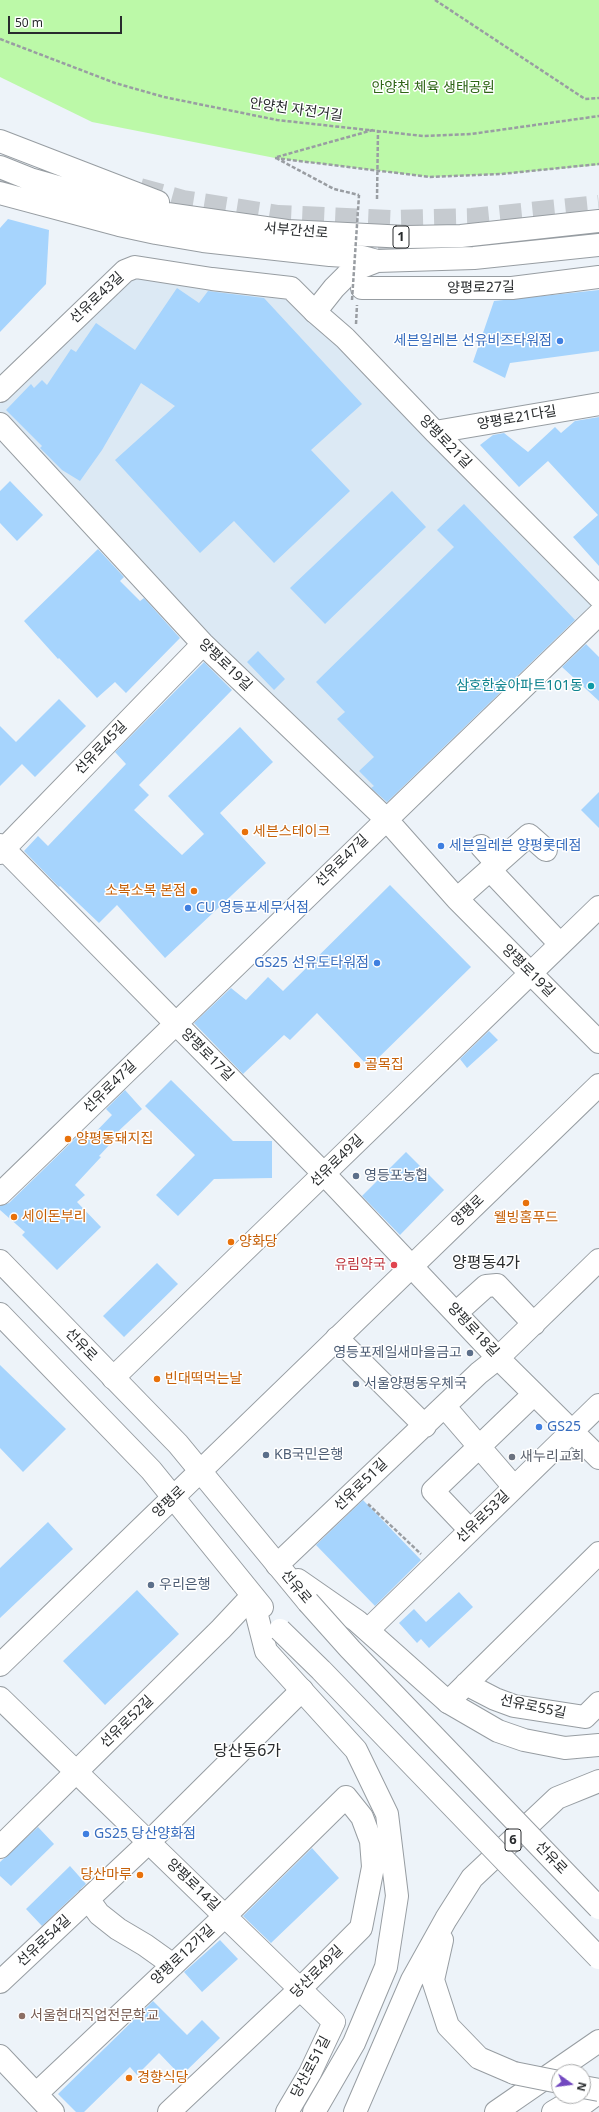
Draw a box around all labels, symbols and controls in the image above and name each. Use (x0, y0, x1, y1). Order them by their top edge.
scale bar (10, 8, 124, 34)
text: 50 m (15, 14, 43, 31)
park label: 안양천 체육 생태공원 (371, 80, 495, 96)
street label: 안양천 자전거길 (248, 95, 344, 125)
street label: 서부간선로 (263, 220, 329, 242)
road number: 1 (393, 226, 409, 248)
street label: 선유로43길 (67, 269, 127, 327)
street label: 양평로27길 (447, 279, 515, 297)
place label: 세븐일레븐 선유비즈타워점 (394, 333, 552, 349)
marker: 세븐일레븐 선유비즈타워점 (555, 336, 565, 346)
street label: 양평로21다길 (476, 403, 558, 433)
street label: 양평로21길 (416, 412, 474, 472)
street label: 양평로19길 (195, 636, 255, 694)
place label: 삼호한숲아파트101동 (456, 678, 583, 694)
marker: 삼호한숲아파트101동 (586, 681, 596, 691)
street label: 선유로45길 (72, 718, 130, 778)
place label: 세븐스테이크 (253, 824, 330, 840)
marker: 세븐스테이크 (240, 827, 250, 837)
street label: 선유로47길 (312, 832, 372, 890)
place label: 세븐일레븐 양평롯데점 (449, 838, 581, 854)
marker: 세븐일레븐 양평롯데점 (436, 841, 446, 851)
place label: 소복소복 본점 (105, 883, 186, 899)
marker: 소복소복 본점 (189, 886, 199, 896)
place label: CU 영등포세무서점 (196, 900, 309, 916)
marker: CU 영등포세무서점 (183, 903, 193, 913)
street label: 양평로19길 (498, 941, 558, 1001)
place label: GS25 선유도타워점 (254, 955, 369, 971)
marker: GS25 선유도타워점 (372, 958, 382, 968)
street label: 양평로17길 (177, 1025, 237, 1085)
place label: 골목집 (365, 1057, 404, 1073)
street label: 선유로47길 (80, 1058, 140, 1116)
marker: 골목집 (352, 1060, 362, 1070)
place label: 양평동돼지집 (76, 1131, 153, 1147)
street label: 선유로49길 (307, 1132, 367, 1190)
marker: 양평동돼지집 (63, 1134, 73, 1144)
place label: 영등포농협 (364, 1168, 428, 1184)
marker: 영등포농협 (351, 1171, 361, 1181)
street label: 양평로 (448, 1192, 488, 1230)
marker: 웰빙홈푸드 (521, 1198, 531, 1208)
place label: 세이돈부리 (22, 1209, 86, 1225)
place label: 웰빙홈푸드 (494, 1210, 558, 1226)
marker: 세이돈부리 (9, 1212, 19, 1222)
place label: 양화당 (239, 1234, 278, 1250)
marker: 양화당 (226, 1237, 236, 1247)
district label: 양평동4가 (452, 1253, 520, 1273)
place label: 유림약국 (334, 1257, 386, 1273)
marker: 유림약국 (389, 1260, 399, 1270)
street label: 양평로18길 (444, 1300, 502, 1360)
street label: 선유로 (62, 1325, 100, 1365)
place label: 영등포제일새마을금고 (333, 1345, 462, 1361)
marker: 영등포제일새마을금고 (465, 1348, 475, 1358)
place label: 빈대떡먹는날 (165, 1371, 242, 1387)
marker: 빈대떡먹는날 (152, 1374, 162, 1384)
place label: 서울양평동우체국 (364, 1376, 467, 1392)
marker: 서울양평동우체국 (351, 1379, 361, 1389)
place label: GS25 (547, 1419, 581, 1435)
marker: GS25 (534, 1422, 544, 1432)
place label: KB국민은행 (274, 1447, 343, 1463)
place label: 새누리교회 (520, 1449, 584, 1465)
marker: KB국민은행 (261, 1450, 271, 1460)
marker: 새누리교회 (507, 1452, 517, 1462)
street label: 선유로51길 (331, 1456, 391, 1514)
street label: 양평로 (149, 1483, 189, 1521)
street label: 선유로53길 (453, 1488, 513, 1546)
street label: 선유로 (277, 1567, 315, 1607)
place label: 우리은행 (159, 1577, 211, 1593)
marker: 우리은행 (146, 1580, 156, 1590)
street label: 선유로55길 (498, 1692, 568, 1722)
street label: 선유로52길 (97, 1693, 157, 1751)
district label: 당산동6가 (213, 1741, 281, 1761)
place label: GS25 당산양화점 (94, 1826, 196, 1842)
marker: GS25 당산양화점 (81, 1829, 91, 1839)
road number: 6 (505, 1829, 521, 1851)
street label: 선유로 (532, 1838, 570, 1878)
street label: 양평로14길 (163, 1856, 223, 1914)
place label: 당산마루 (80, 1867, 132, 1883)
marker: 당산마루 (135, 1870, 145, 1880)
street label: 선유로54길 (14, 1912, 74, 1970)
street label: 양평로12가길 (148, 1921, 218, 1989)
street label: 당산로49길 (287, 1942, 347, 2002)
place label: 서울현대직업전문학교 (30, 2008, 159, 2024)
marker: 서울현대직업전문학교 (17, 2011, 27, 2021)
street label: 당산로51길 (288, 2033, 334, 2101)
north arrow (551, 2064, 591, 2104)
place label: 경향식당 (137, 2070, 189, 2086)
marker: 경향식당 (124, 2073, 134, 2083)
text: N (574, 2081, 591, 2093)

